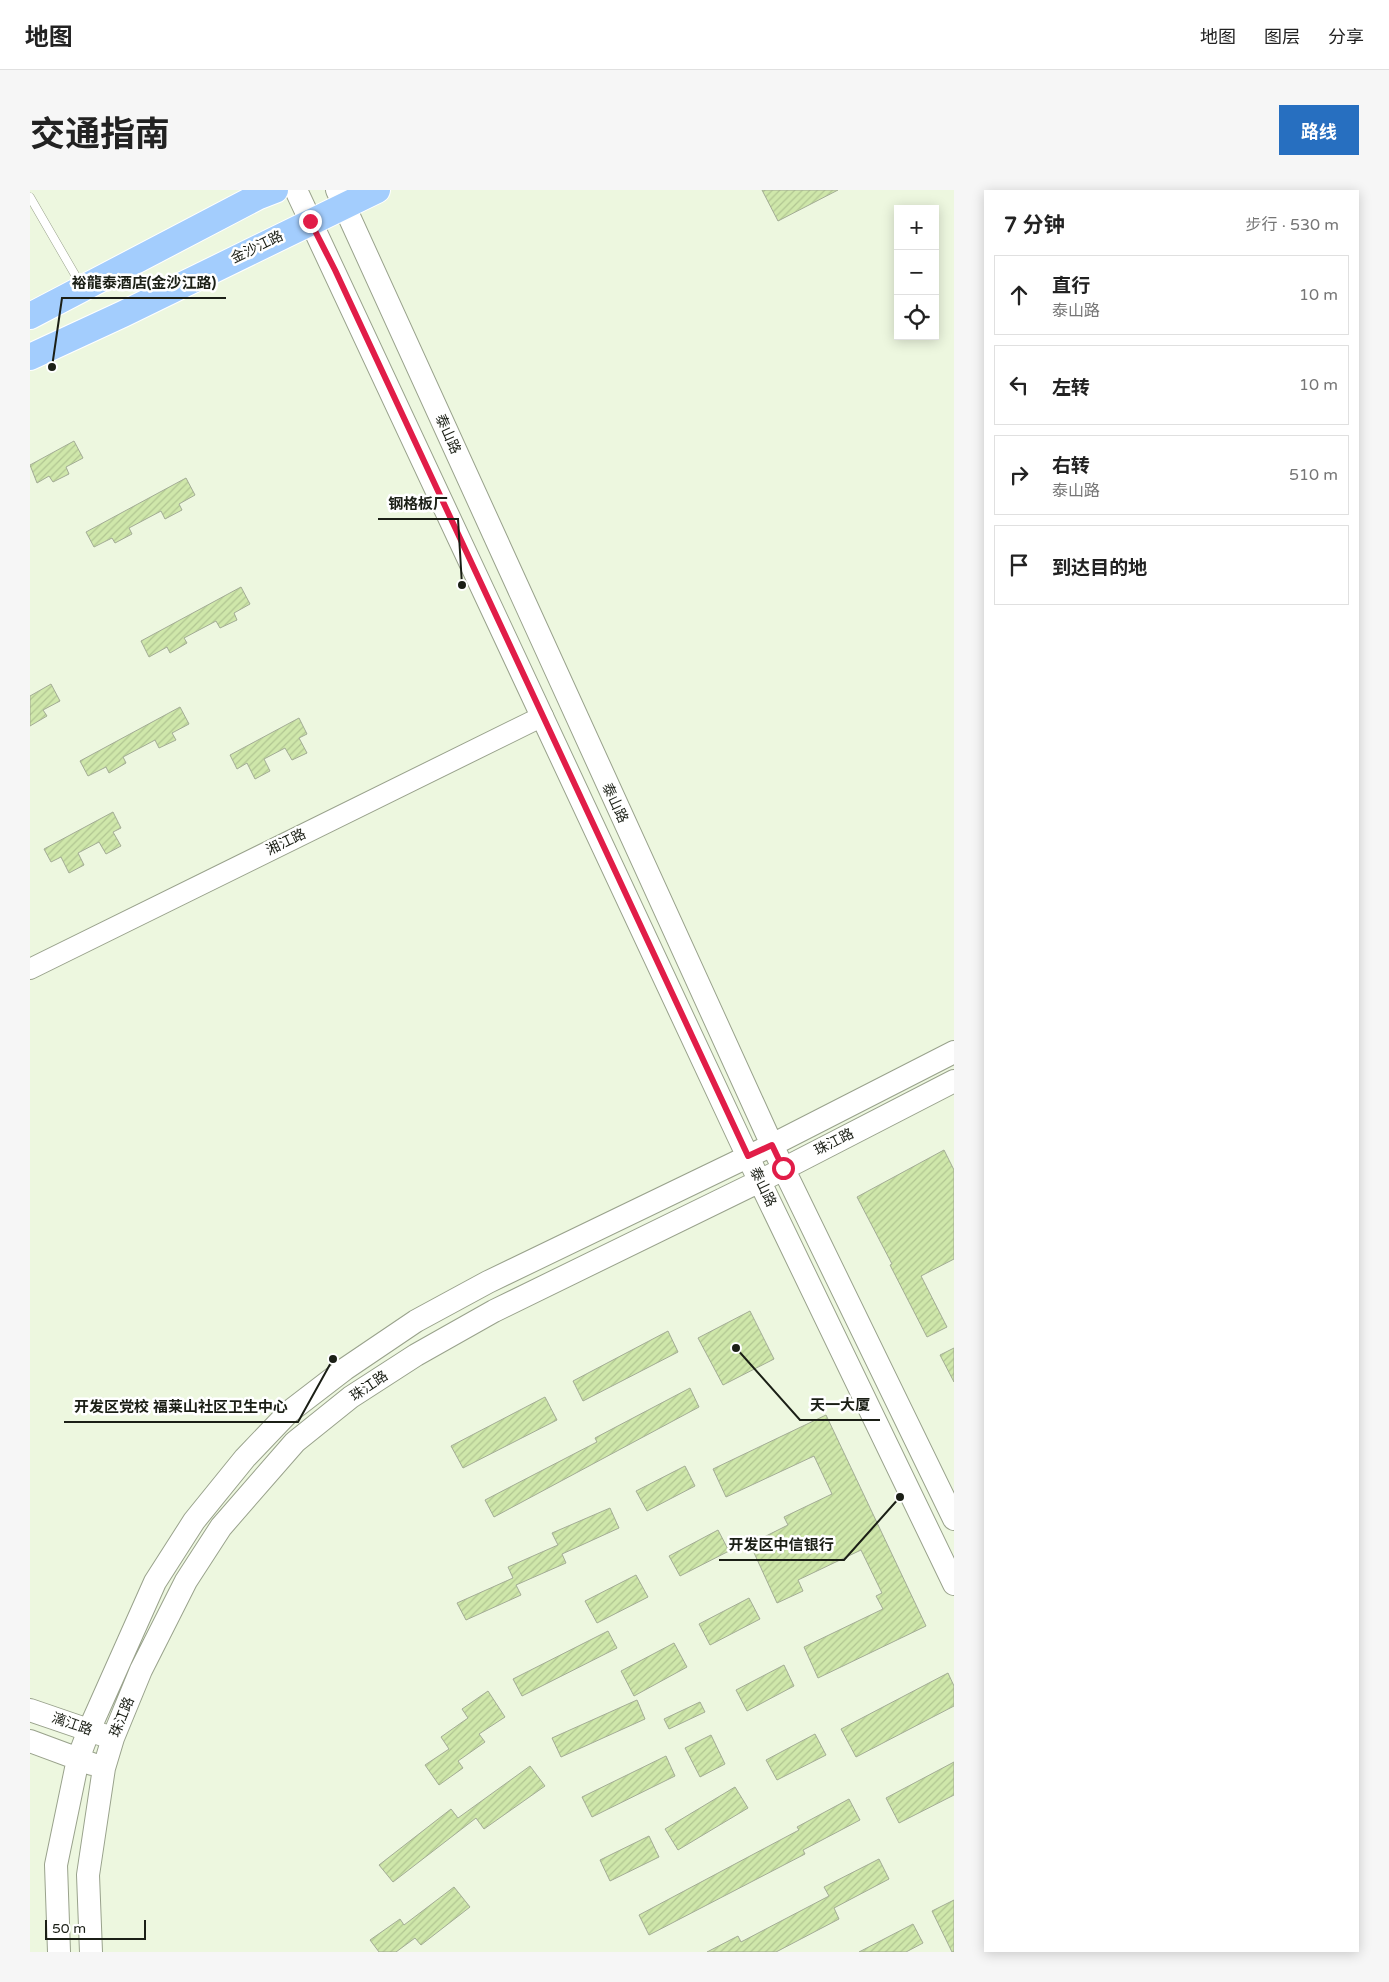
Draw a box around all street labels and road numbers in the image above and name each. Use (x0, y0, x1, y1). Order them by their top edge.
street label: 金沙江路 (228, 227, 286, 267)
street label: 泰山路 (432, 411, 464, 457)
street label: 泰山路 (598, 780, 632, 826)
street label: 湘江路 (263, 825, 309, 859)
street label: 珠江路 (811, 1125, 857, 1159)
street label: 泰山路 (746, 1164, 780, 1210)
street label: 珠江路 (347, 1367, 391, 1405)
street label: 珠江路 (106, 1694, 138, 1740)
street label: 漓江路 (49, 1709, 95, 1739)

